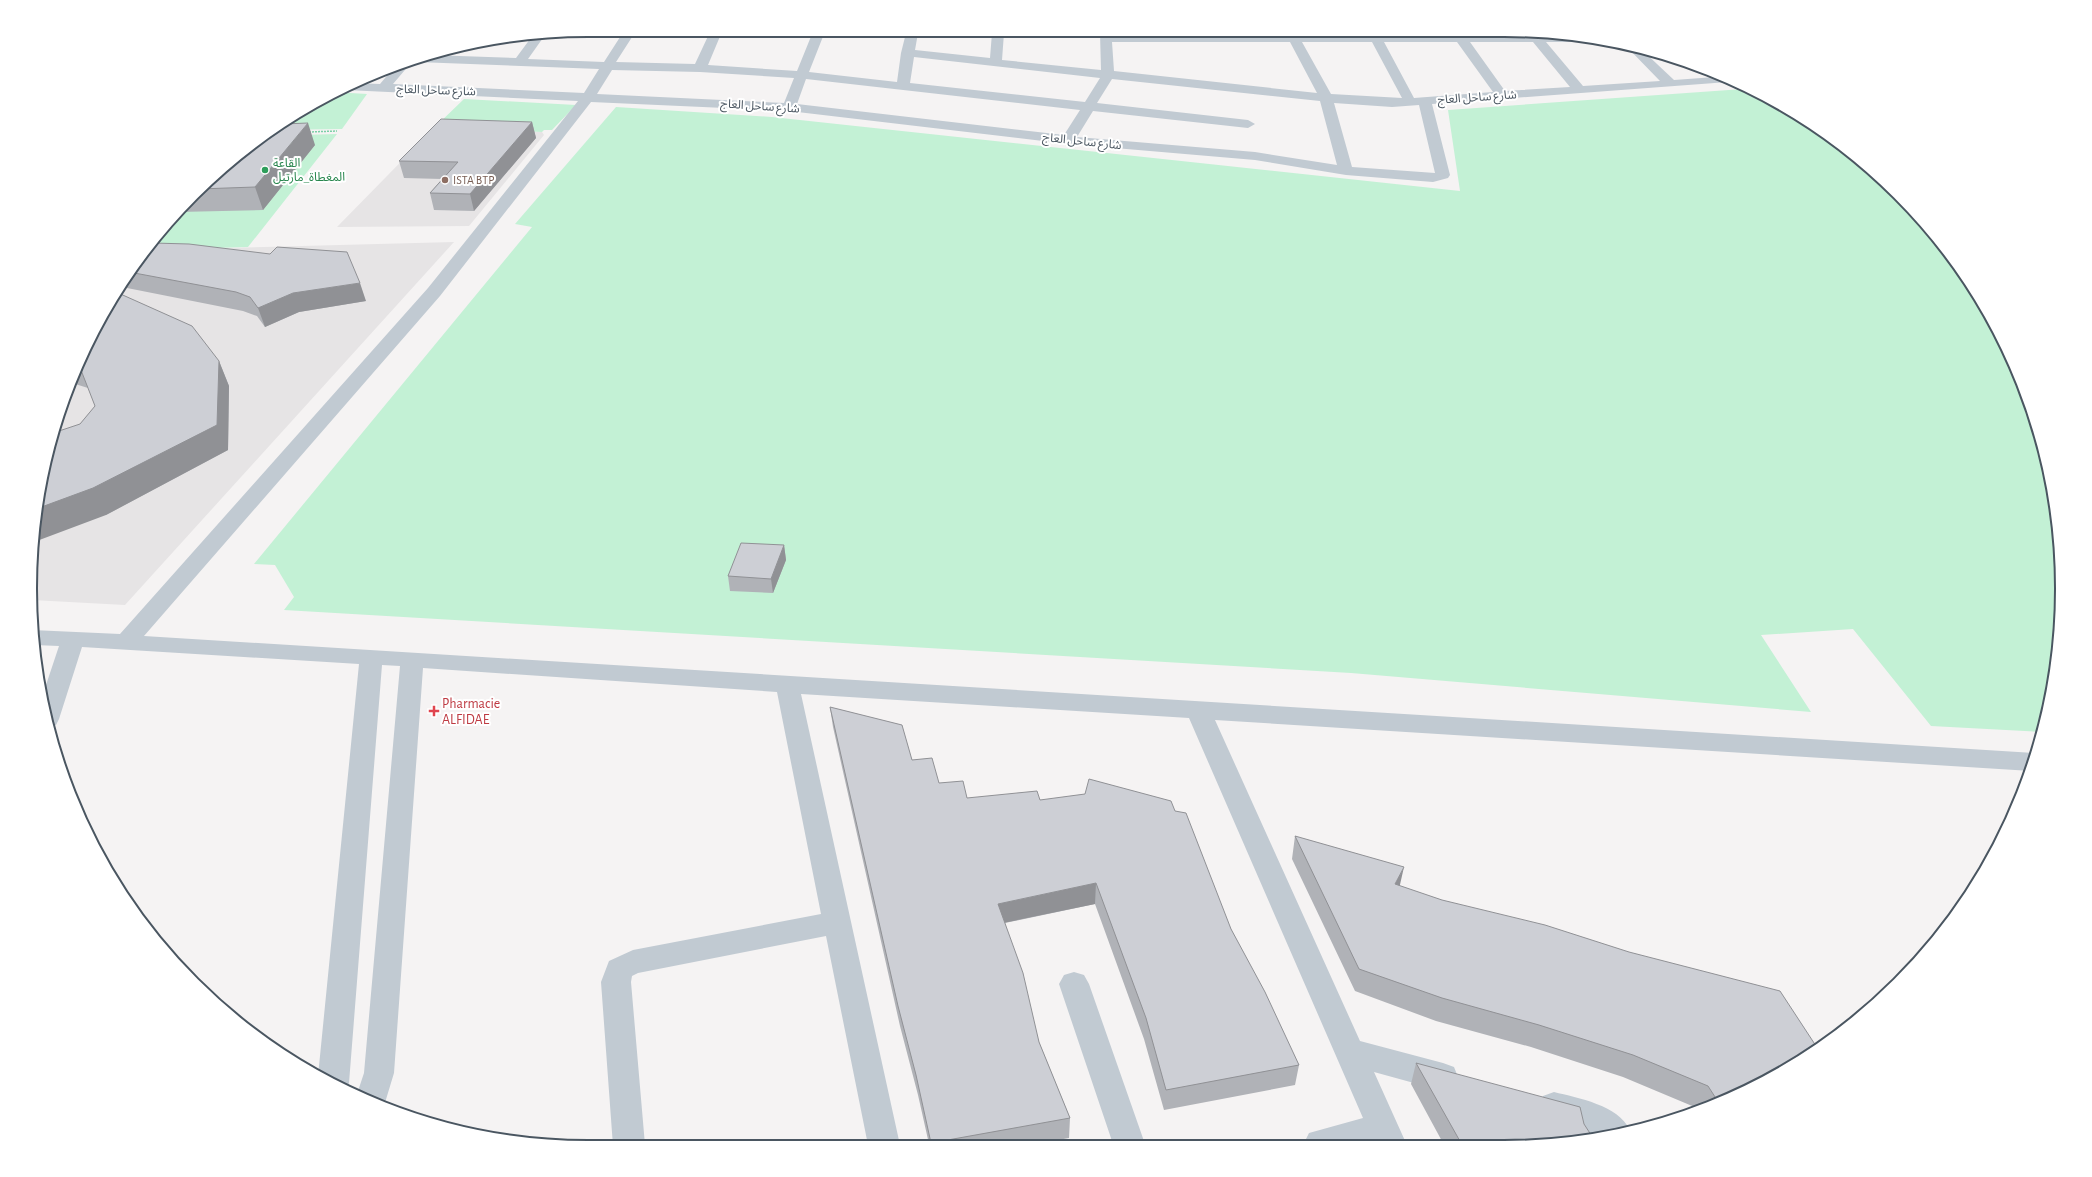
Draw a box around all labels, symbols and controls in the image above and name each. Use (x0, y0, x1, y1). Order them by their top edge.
street label: شارع ساحل العاج (396, 83, 476, 100)
street label: شارع ساحل العاج (1437, 88, 1517, 109)
street label: شارع ساحل العاج (720, 97, 800, 118)
street label: شارع ساحل العاج (1042, 131, 1122, 154)
place label: القاعة المغطاة_مارتيل (273, 157, 345, 184)
marker: القاعة المغطاة_مارتيل (260, 165, 270, 175)
place label: ISTA BTP (453, 174, 494, 186)
marker: ISTA BTP (440, 175, 450, 185)
place label: Pharmacie ALFIDAE (442, 697, 500, 727)
marker: Pharmacie ALFIDAE (429, 706, 439, 716)

